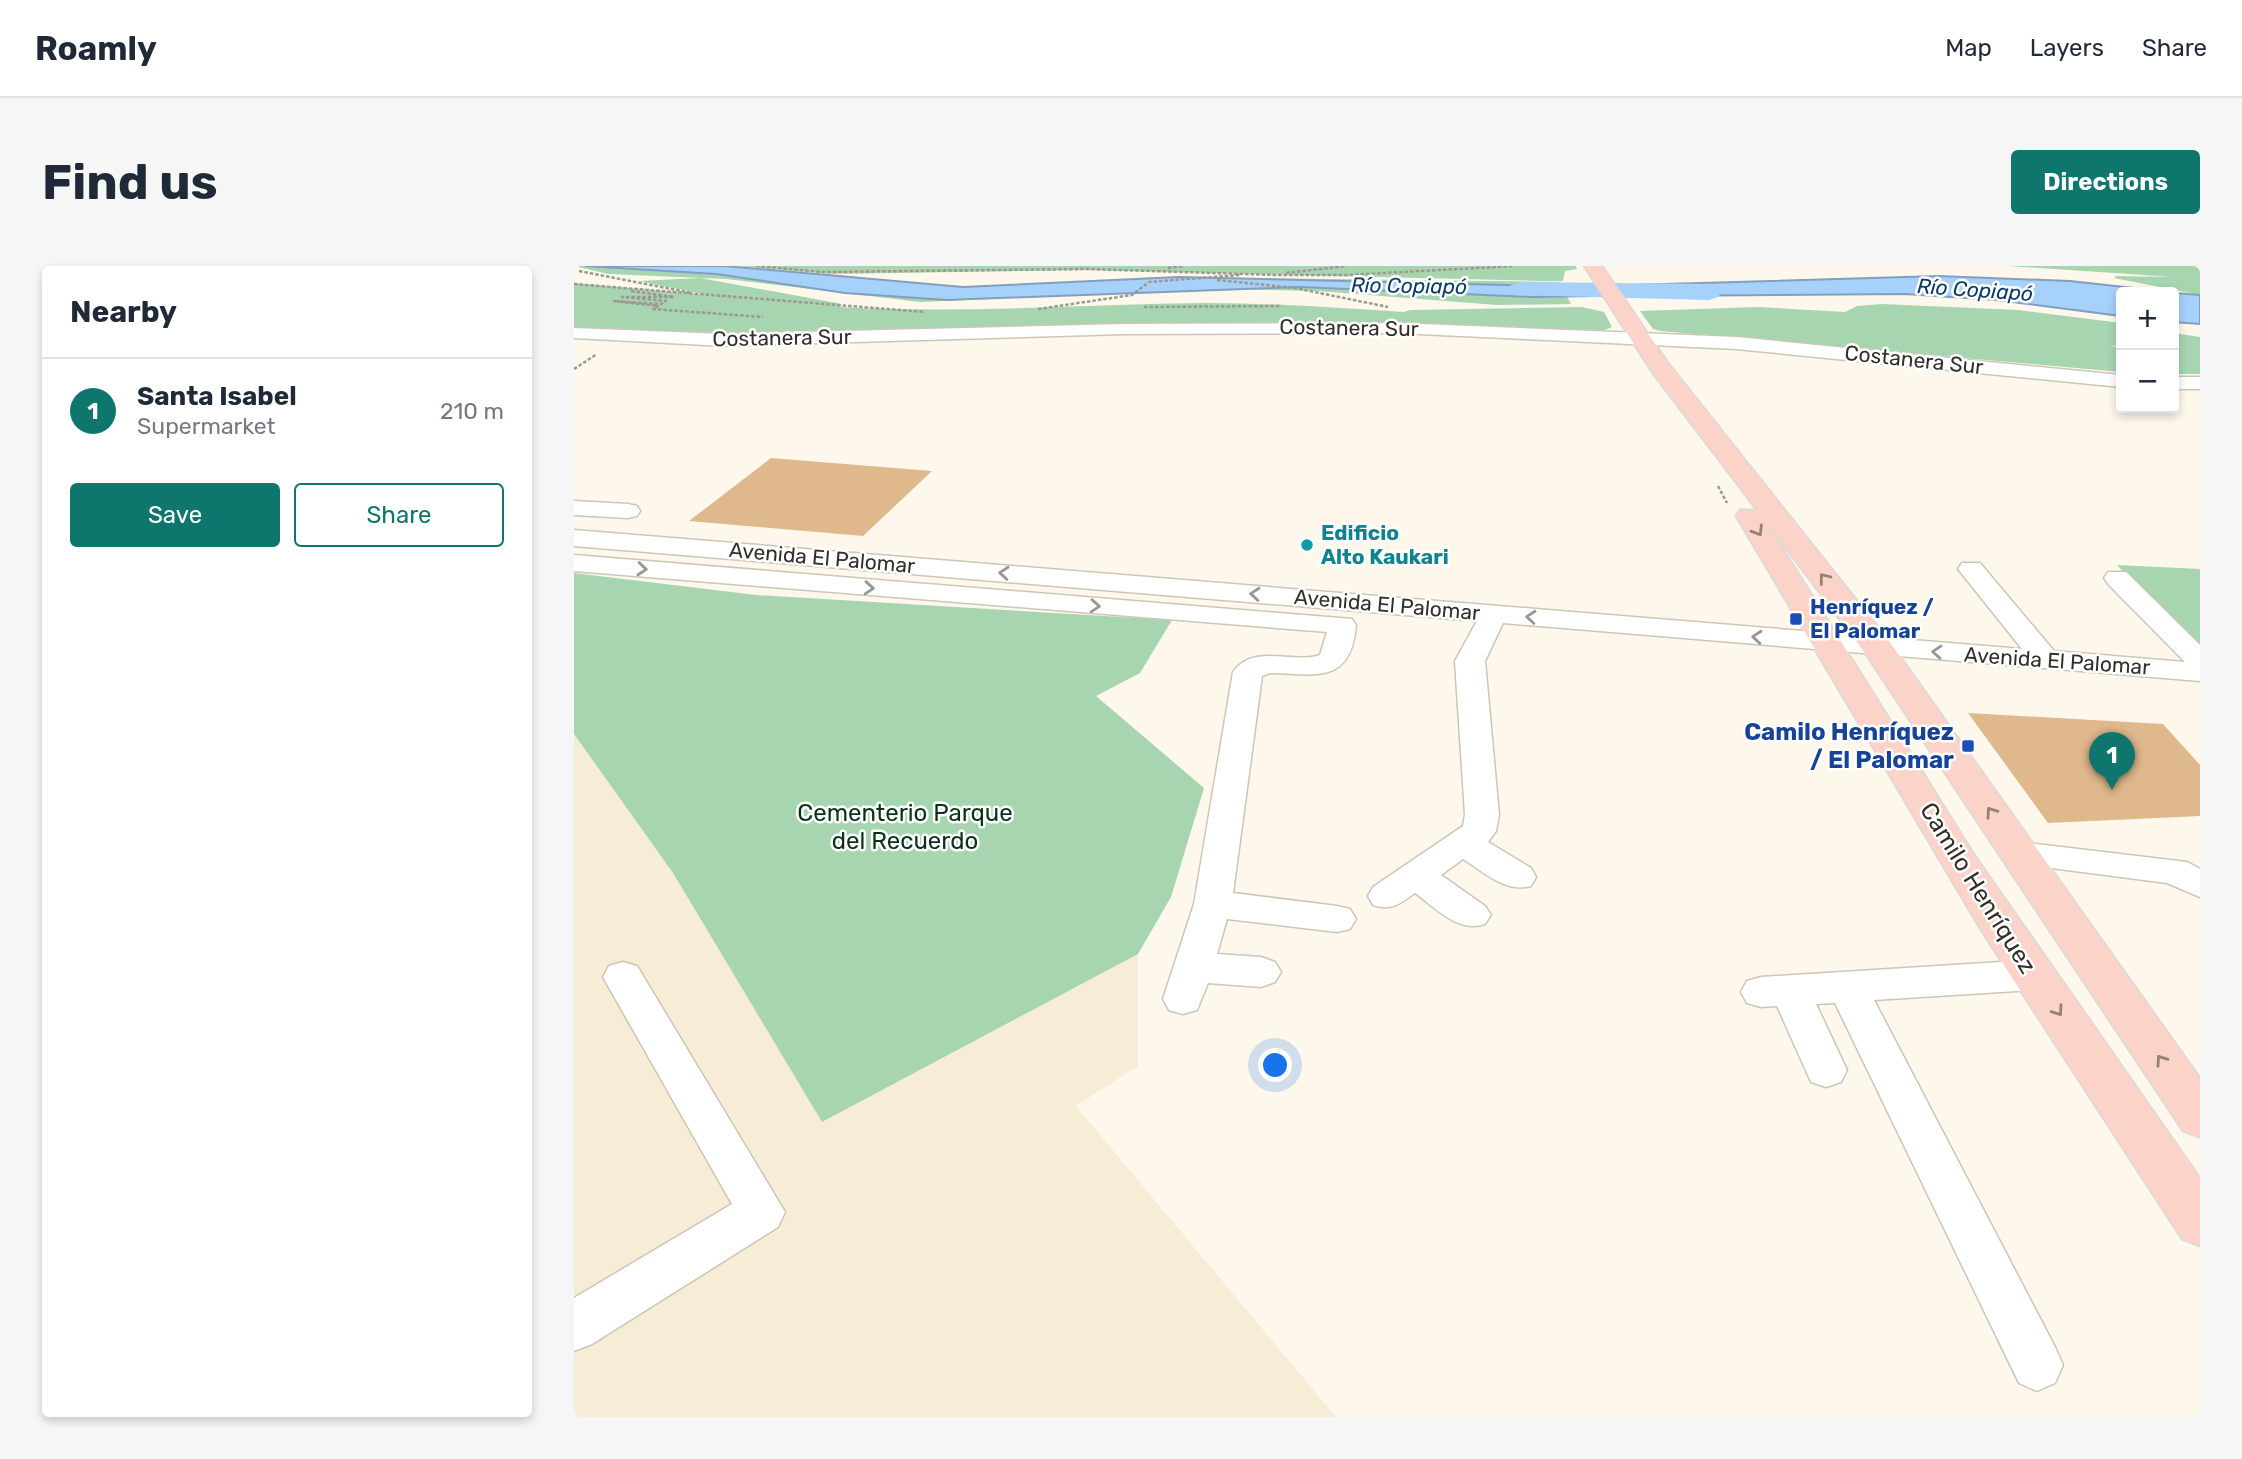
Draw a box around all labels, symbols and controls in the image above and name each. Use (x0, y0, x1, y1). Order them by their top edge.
text: Roamly (35, 29, 157, 68)
text: Map (1945, 34, 1992, 62)
text: Layers (2030, 34, 2104, 62)
text: Share (2142, 34, 2207, 62)
button: Directions (2011, 150, 2200, 214)
text: Find us (42, 153, 218, 211)
water label: Río Copiapó (1351, 272, 1467, 299)
water label: Río Copiapó (1916, 273, 2034, 306)
map controls (2116, 287, 2179, 413)
button: + (2116, 287, 2179, 350)
text: Nearby (70, 294, 177, 330)
street label: Costanera Sur (1279, 314, 1419, 341)
street label: Costanera Sur (712, 324, 852, 351)
street label: Costanera Sur (1843, 340, 1985, 379)
button: − (2116, 350, 2179, 413)
text: Santa Isabel (137, 381, 297, 412)
text: 1 (87, 397, 99, 425)
text: 210 m (440, 397, 504, 425)
text: Supermarket (137, 412, 275, 440)
button: Save (70, 483, 280, 547)
button: Share (294, 483, 504, 547)
place label: Edificio Alto Kaukari (1321, 520, 1449, 569)
one-way arrow (1750, 523, 1763, 536)
street label: Avenida El Palomar (728, 537, 916, 578)
marker: Edificio Alto Kaukari (1299, 537, 1315, 553)
one-way arrow (637, 561, 648, 576)
one-way arrow (998, 566, 1009, 581)
one-way arrow (1820, 573, 1832, 586)
one-way arrow (863, 580, 874, 595)
street label: Avenida El Palomar (1293, 584, 1481, 625)
one-way arrow (1249, 587, 1260, 602)
place label: Henríquez / El Palomar (1810, 594, 1934, 643)
one-way arrow (1090, 598, 1101, 613)
one-way arrow (1525, 610, 1536, 625)
marker: Henríquez / El Palomar (1788, 611, 1804, 627)
one-way arrow (1751, 630, 1762, 645)
street label: Avenida El Palomar (1963, 642, 2151, 679)
one-way arrow (1931, 645, 1942, 660)
place label: Camilo Henríquez / El Palomar (1744, 718, 1954, 774)
pin: 1 (2089, 732, 2135, 790)
marker: Camilo Henríquez / El Palomar (1960, 738, 1976, 754)
street label: Camilo Henríquez (1914, 797, 2042, 979)
park label: Cementerio Parque del Recuerdo (797, 799, 1013, 855)
one-way arrow (1986, 807, 1999, 820)
one-way arrow (2050, 1003, 2062, 1016)
your location (1258, 1048, 1292, 1082)
one-way arrow (2157, 1055, 2169, 1068)

